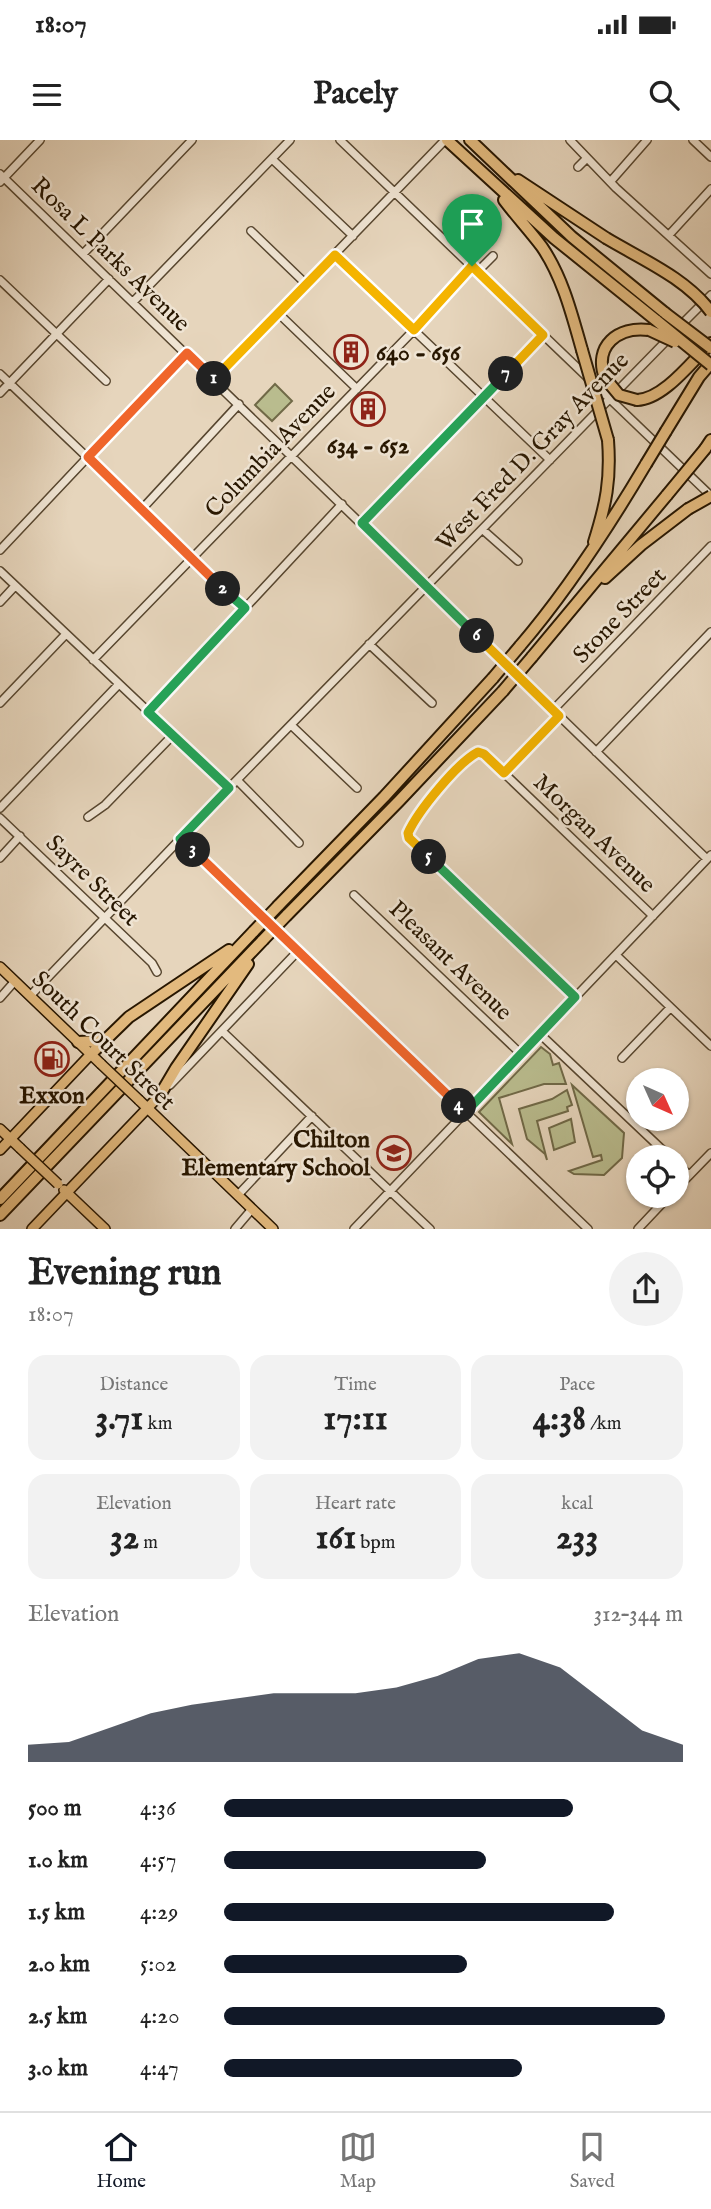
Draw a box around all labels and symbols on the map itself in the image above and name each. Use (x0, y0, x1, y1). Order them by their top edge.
street label: Rosa L Parks Avenue (24, 171, 196, 339)
pin (442, 194, 502, 266)
building icon: 640 - 656 (332, 333, 370, 371)
place label: 640 - 656 (376, 338, 461, 369)
street label: West Fred D. Gray Avenue (430, 346, 636, 558)
pin: 7 (489, 356, 524, 392)
pin: 1 (196, 362, 232, 396)
street label: Columbia Avenue (199, 377, 343, 525)
building icon: 634 - 652 (349, 390, 387, 428)
place label: 634 - 652 (327, 431, 409, 462)
street label: Stone Street (567, 561, 674, 671)
pin: 2 (206, 572, 241, 606)
pin: 6 (460, 618, 494, 654)
street label: Morgan Avenue (526, 768, 662, 900)
street label: Sayre Street (38, 829, 146, 934)
pin: 3 (176, 832, 210, 868)
pin: 5 (412, 840, 446, 874)
street label: Pleasant Avenue (382, 894, 518, 1028)
street label: South Court Street (24, 965, 181, 1118)
fuel station icon: Exxon (33, 1040, 71, 1078)
north arrow (626, 1068, 690, 1130)
place label: Exxon (19, 1081, 85, 1112)
pin: 4 (442, 1088, 476, 1124)
place label: Chilton Elementary School (182, 1125, 370, 1184)
school or university icon: Chilton Elementary School (375, 1134, 413, 1172)

